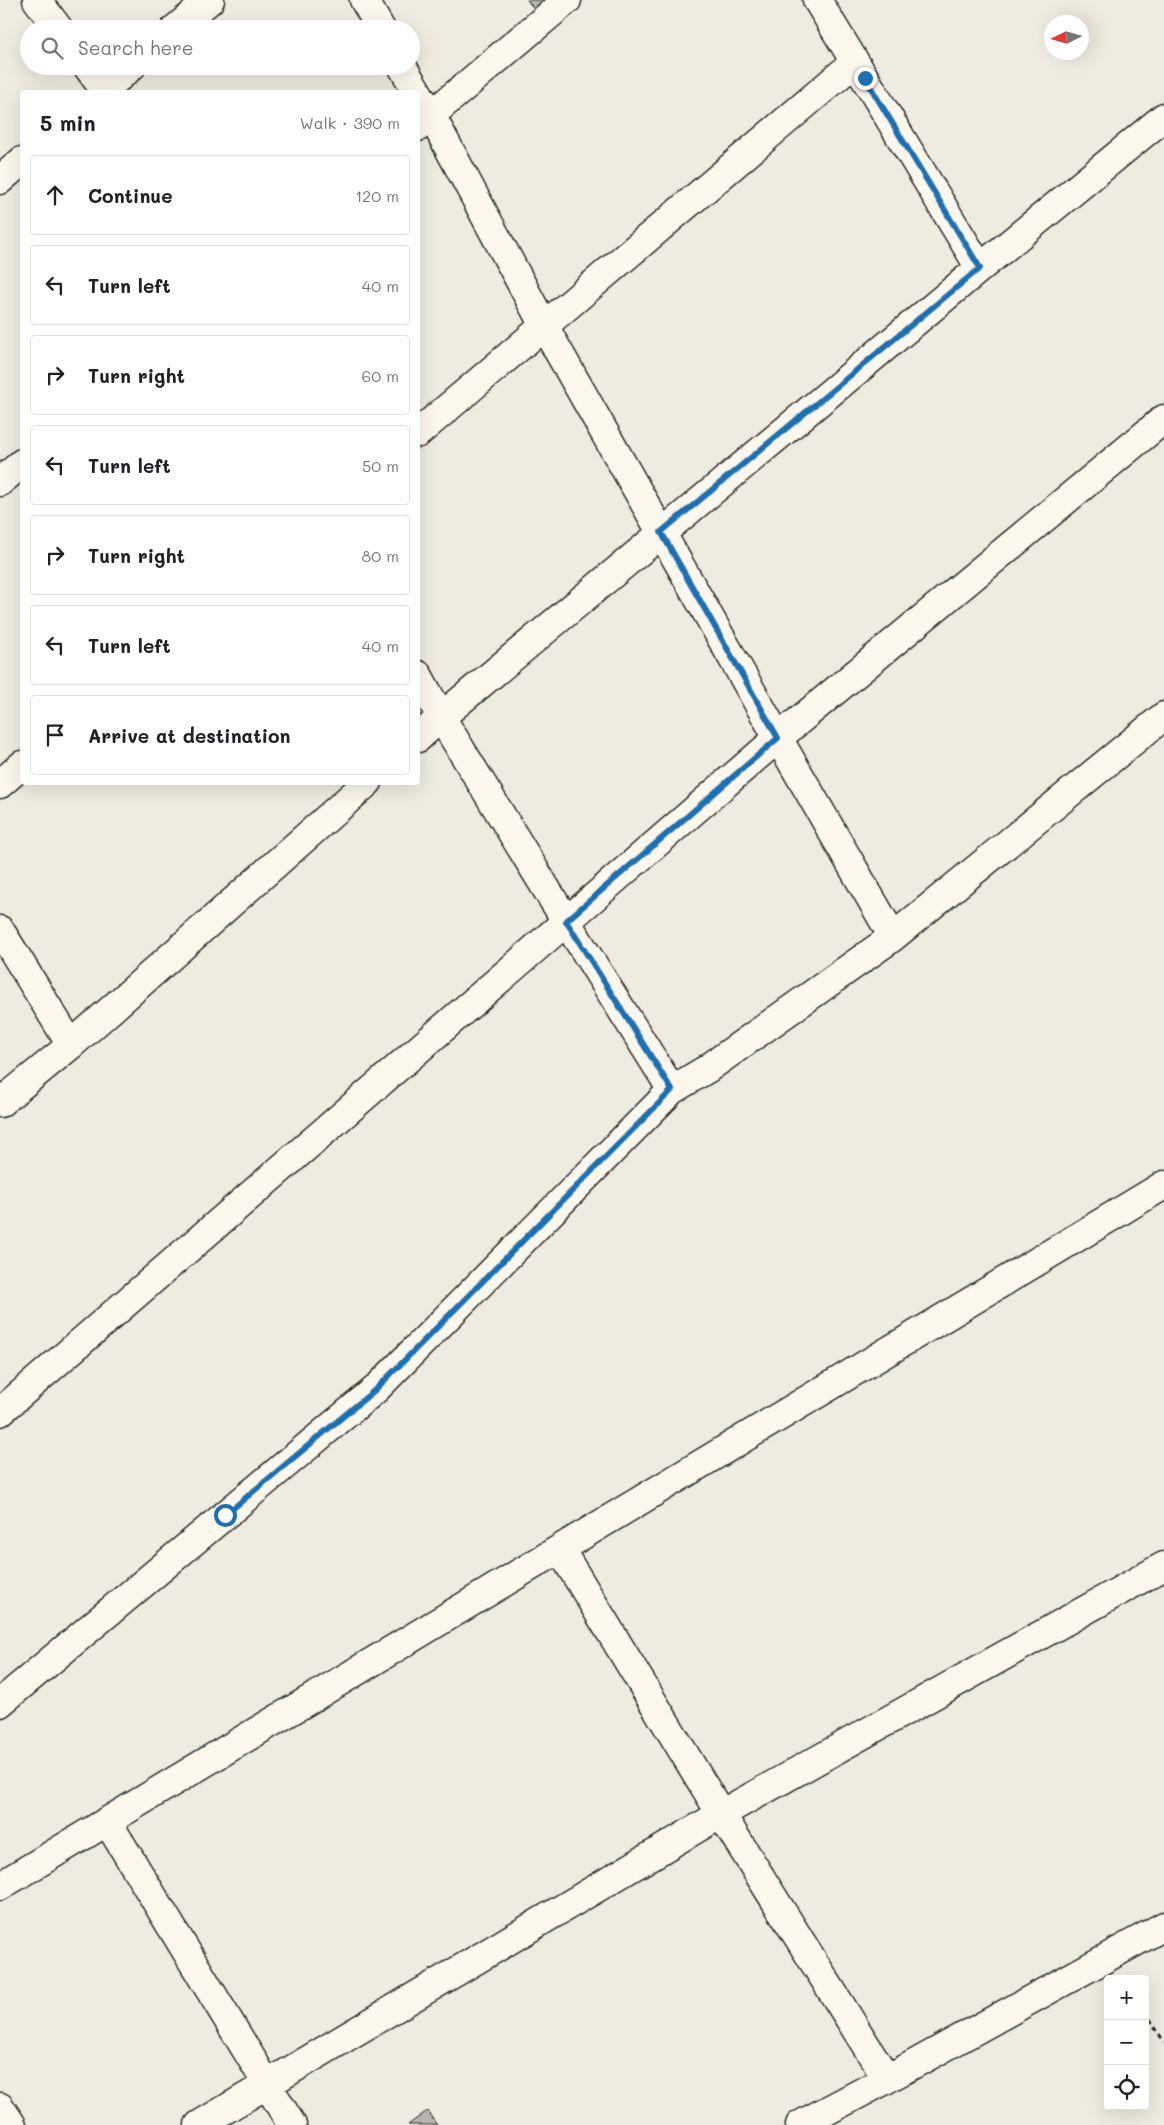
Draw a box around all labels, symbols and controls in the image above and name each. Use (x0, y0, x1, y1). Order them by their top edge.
north arrow (1044, 15, 1089, 60)
search box (20, 20, 420, 75)
icon: search (38, 34, 66, 62)
text: Search here (78, 35, 194, 60)
route end (854, 67, 877, 90)
text: 5 min (40, 109, 96, 136)
text: Walk · 390 m (300, 112, 400, 133)
icon: ahead (41, 181, 69, 209)
text: Continue (88, 183, 173, 208)
text: 120 m (355, 185, 399, 206)
icon: left (41, 271, 69, 299)
text: Turn left (88, 273, 171, 298)
text: 40 m (362, 275, 399, 296)
icon: right (41, 361, 69, 389)
text: Turn right (88, 363, 185, 388)
text: 60 m (362, 365, 399, 386)
icon: left (41, 451, 69, 479)
text: Turn left (88, 453, 171, 478)
text: 50 m (362, 455, 399, 476)
icon: right (41, 541, 69, 569)
text: Turn right (88, 543, 185, 568)
text: 80 m (362, 545, 399, 566)
icon: left (41, 631, 69, 659)
text: Turn left (88, 633, 171, 658)
text: 40 m (362, 635, 399, 656)
icon: arrive (41, 721, 69, 749)
text: Arrive at destination (88, 723, 291, 748)
route start (214, 1504, 237, 1527)
map controls (1104, 1975, 1149, 2110)
button: + (1104, 1975, 1149, 2020)
button: − (1104, 2020, 1149, 2065)
button: locate (1104, 2065, 1149, 2110)

